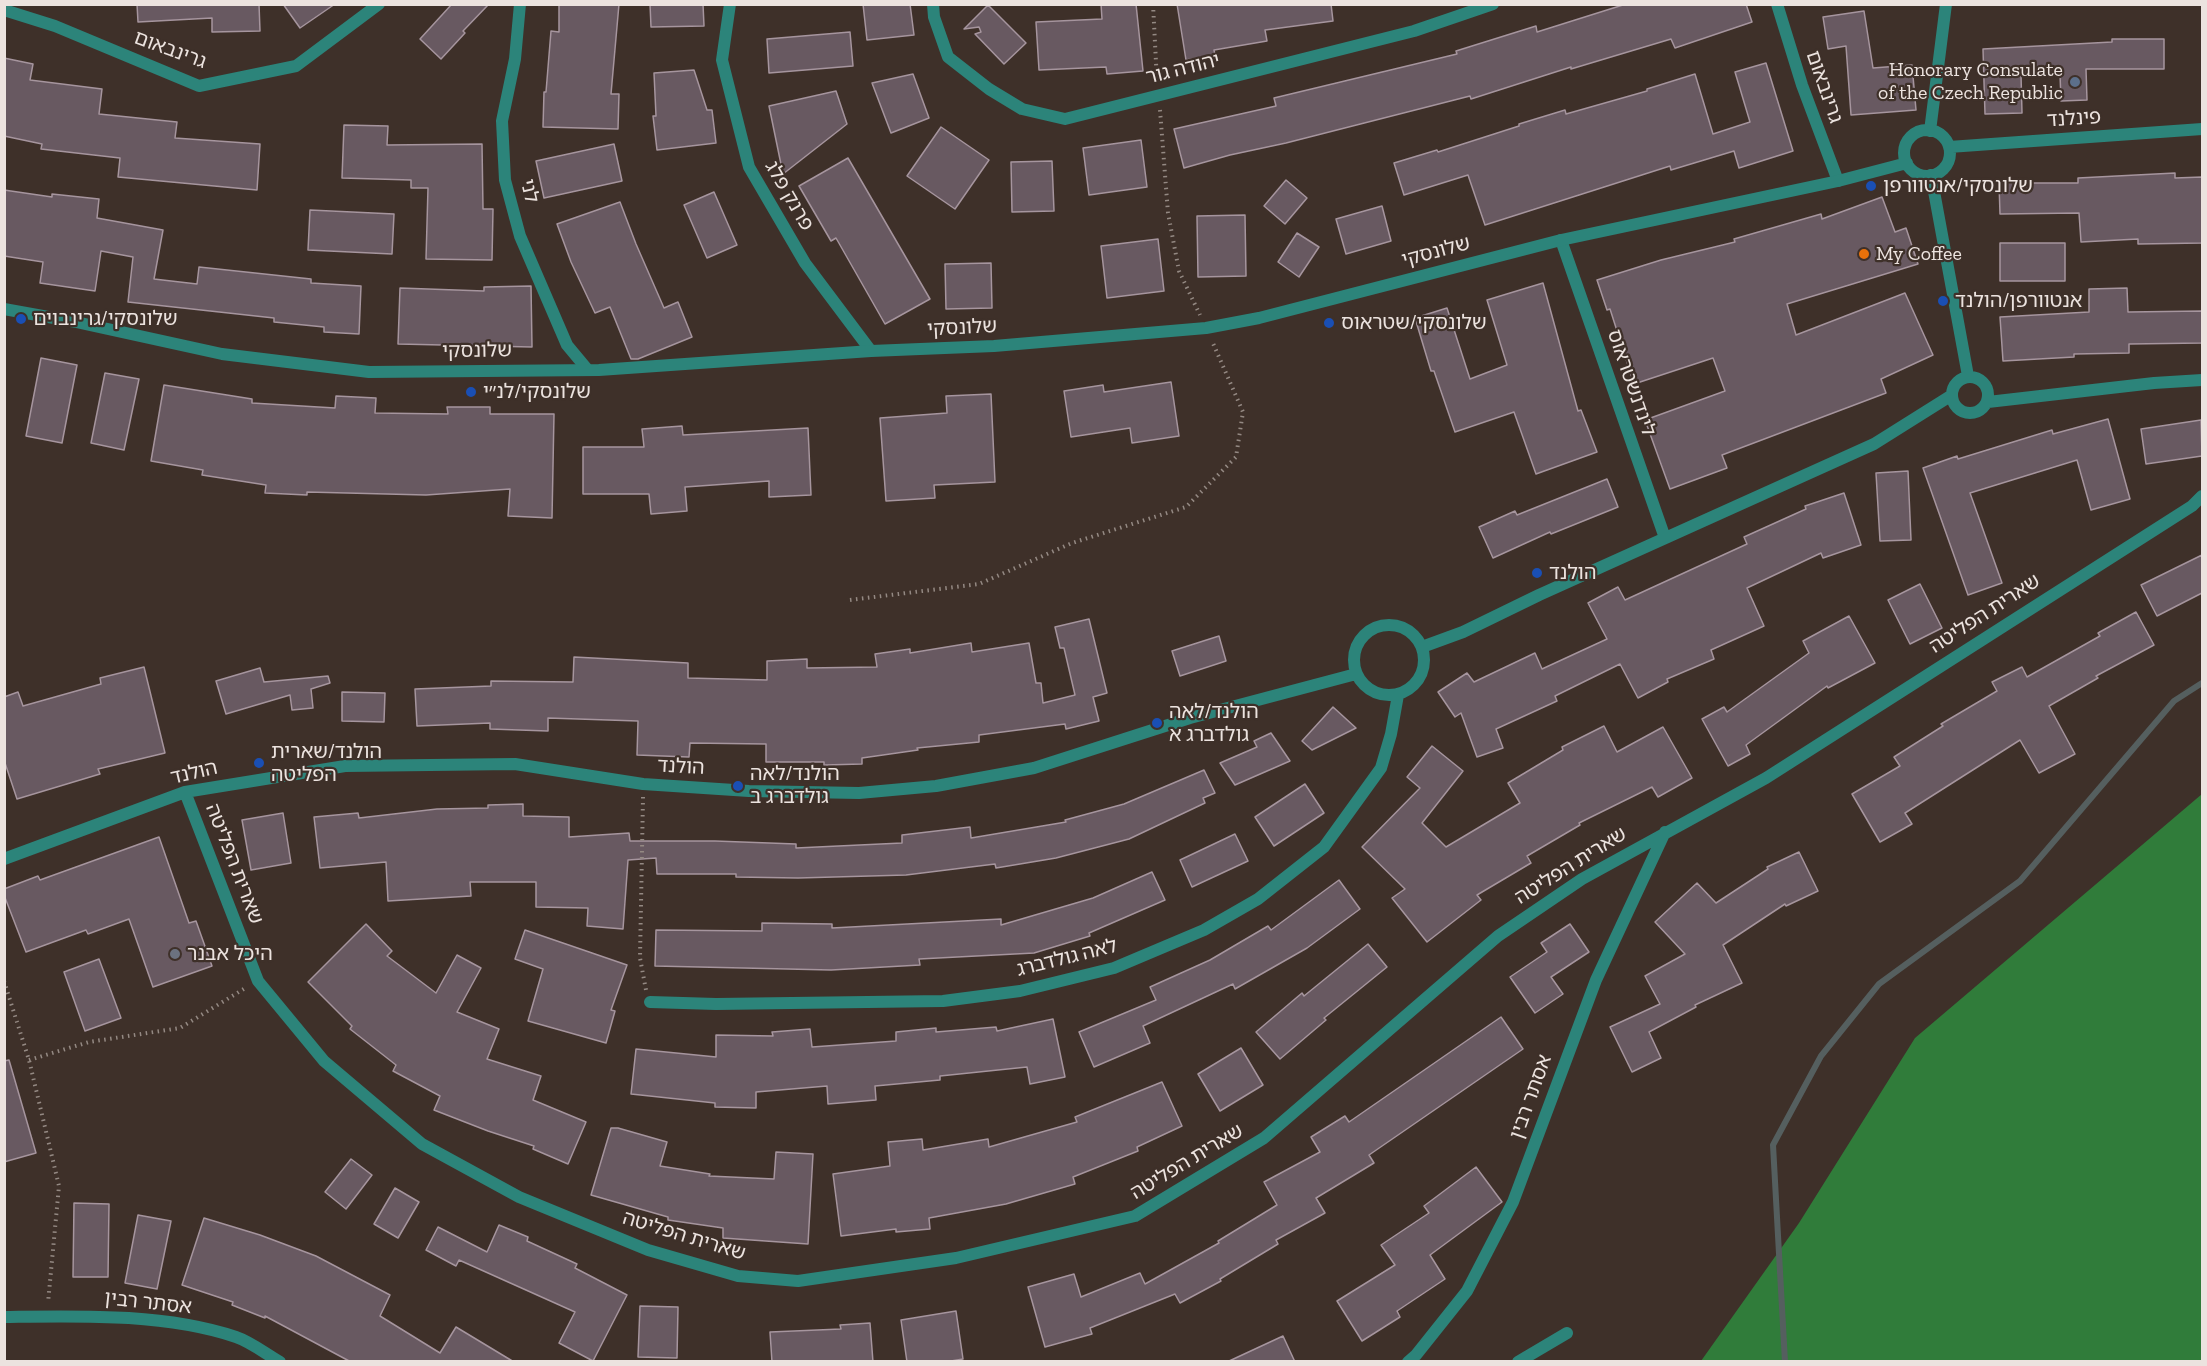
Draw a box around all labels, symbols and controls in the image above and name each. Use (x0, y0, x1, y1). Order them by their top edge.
street label: גרינבאום (131, 26, 209, 74)
street label: יהודה גור (1144, 48, 1222, 90)
street label: גרינבאום (1800, 48, 1848, 126)
place label: Honorary Consulate of the Czech Republic (1878, 58, 2063, 105)
marker: Honorary Consulate of the Czech Republic (2068, 75, 2082, 89)
street label: פינלנד (2046, 105, 2102, 133)
street label: פרנק פלג (759, 157, 819, 235)
place label: שלונסקי/אנטוורפן (1883, 174, 2033, 198)
street label: לני (515, 177, 543, 205)
marker: שלונסקי/אנטוורפן (1864, 179, 1878, 193)
street label: שלונסקי (1399, 231, 1473, 273)
place label: My Coffee (1876, 242, 1962, 266)
marker: My Coffee (1857, 247, 1871, 261)
place label: אנטוורפן/הולנד (1955, 289, 2082, 313)
marker: אנטוורפן/הולנד (1936, 294, 1950, 308)
place label: שלונסקי/גרינבוים (33, 307, 178, 331)
place label: שלונסקי/שטראוס (1341, 311, 1487, 335)
marker: שלונסקי/גרינבוים (14, 312, 28, 326)
street label: שלונסקי (926, 314, 998, 342)
marker: שלונסקי/שטראוס (1322, 316, 1336, 330)
street label: לינדנשטראוס (1602, 327, 1660, 439)
street label: שלונסקי (442, 338, 512, 364)
place label: שלונסקי/לנ״י (483, 380, 591, 404)
marker: שלונסקי/לנ״י (464, 385, 478, 399)
place label: הולנד (1549, 561, 1596, 585)
marker: הולנד (1530, 566, 1544, 580)
street label: שארית הפליטה (1925, 569, 2045, 659)
place label: הולנד/לאה גולדברג א (1169, 700, 1259, 747)
marker: הולנד/לאה גולדברג א (1150, 716, 1164, 730)
place label: הולנד/שארית הפליטה (271, 740, 382, 787)
street label: הולנד (657, 754, 705, 780)
street label: הולנד (168, 756, 220, 790)
marker: הולנד/שארית הפליטה (252, 756, 266, 770)
place label: הולנד/לאה גולדברג ב (750, 762, 840, 809)
marker: הולנד/לאה גולדברג ב (731, 779, 745, 793)
street label: שארית הפליטה (200, 800, 268, 928)
street label: שארית הפליטה (1511, 822, 1631, 910)
street label: לאה גולדברג (1014, 934, 1120, 982)
place label: היכל אבנר (187, 942, 273, 966)
marker: היכל אבנר (168, 947, 182, 961)
street label: אסתר רבין (1505, 1052, 1557, 1142)
street label: שארית הפליטה (1126, 1119, 1248, 1205)
street label: שארית הפליטה (620, 1206, 748, 1266)
street label: אסתר רבין (103, 1286, 193, 1320)

